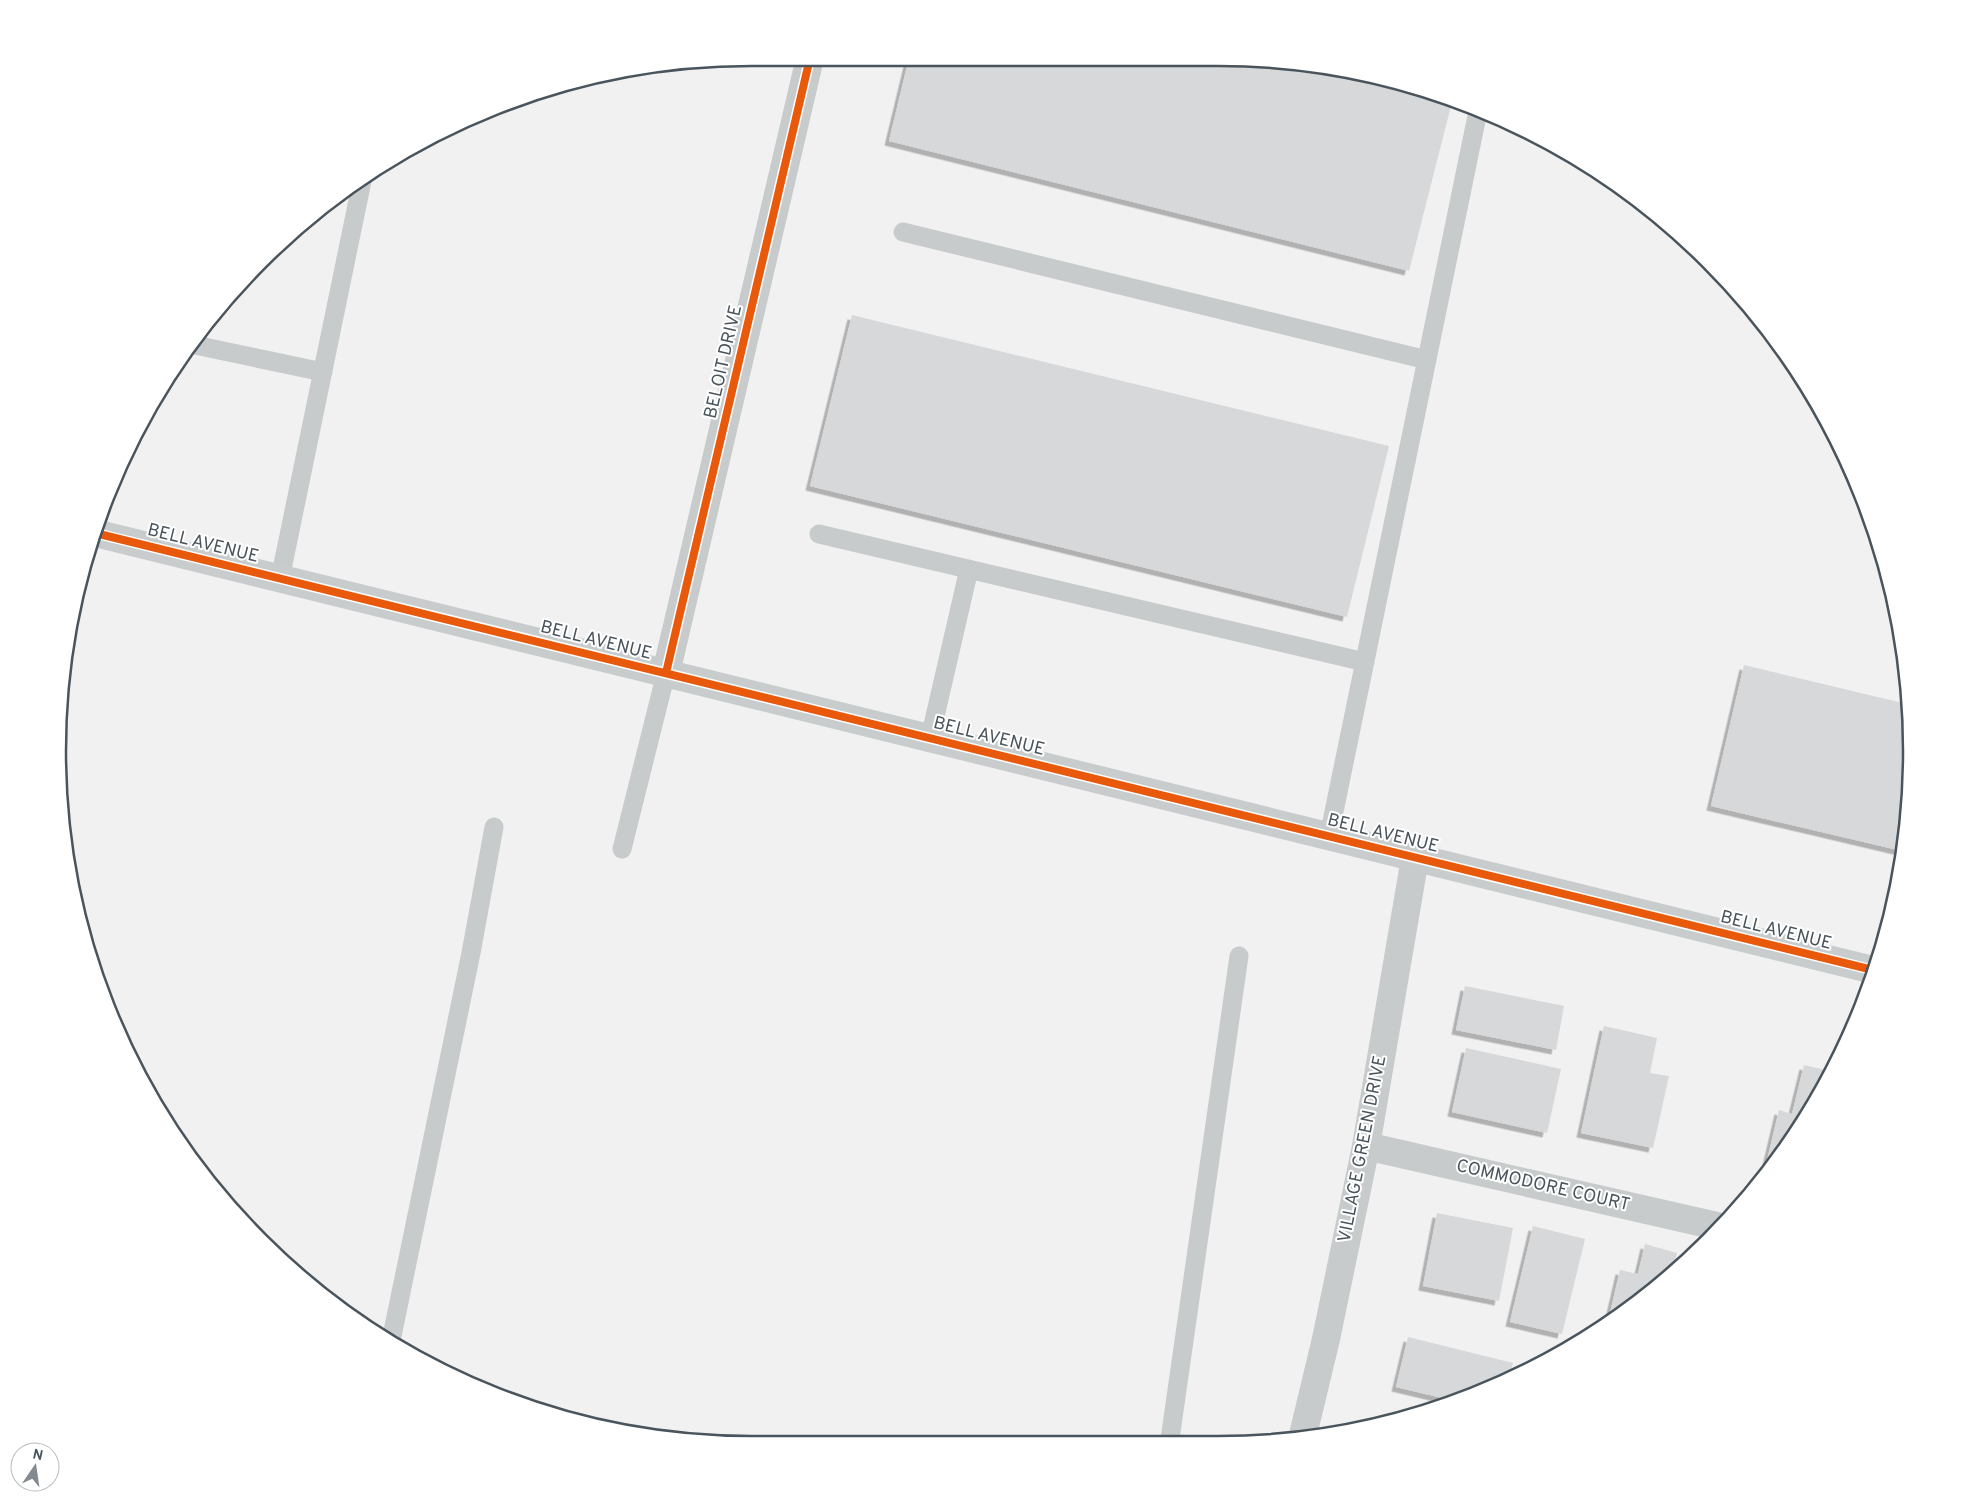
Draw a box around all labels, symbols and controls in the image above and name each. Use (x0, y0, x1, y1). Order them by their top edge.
street label: BELOIT DRIVE (700, 303, 748, 421)
street label: BELL AVENUE (145, 519, 261, 569)
street label: BELL AVENUE (538, 616, 654, 666)
street label: BELL AVENUE (931, 712, 1047, 762)
street label: BELL AVENUE (1325, 809, 1441, 859)
street label: BELL AVENUE (1718, 906, 1834, 956)
street label: VILLAGE GREEN DRIVE (1334, 1054, 1392, 1244)
street label: COMMODORE COURT (1454, 1155, 1632, 1217)
north arrow (10, 1442, 60, 1492)
text: N (31, 1446, 44, 1465)

